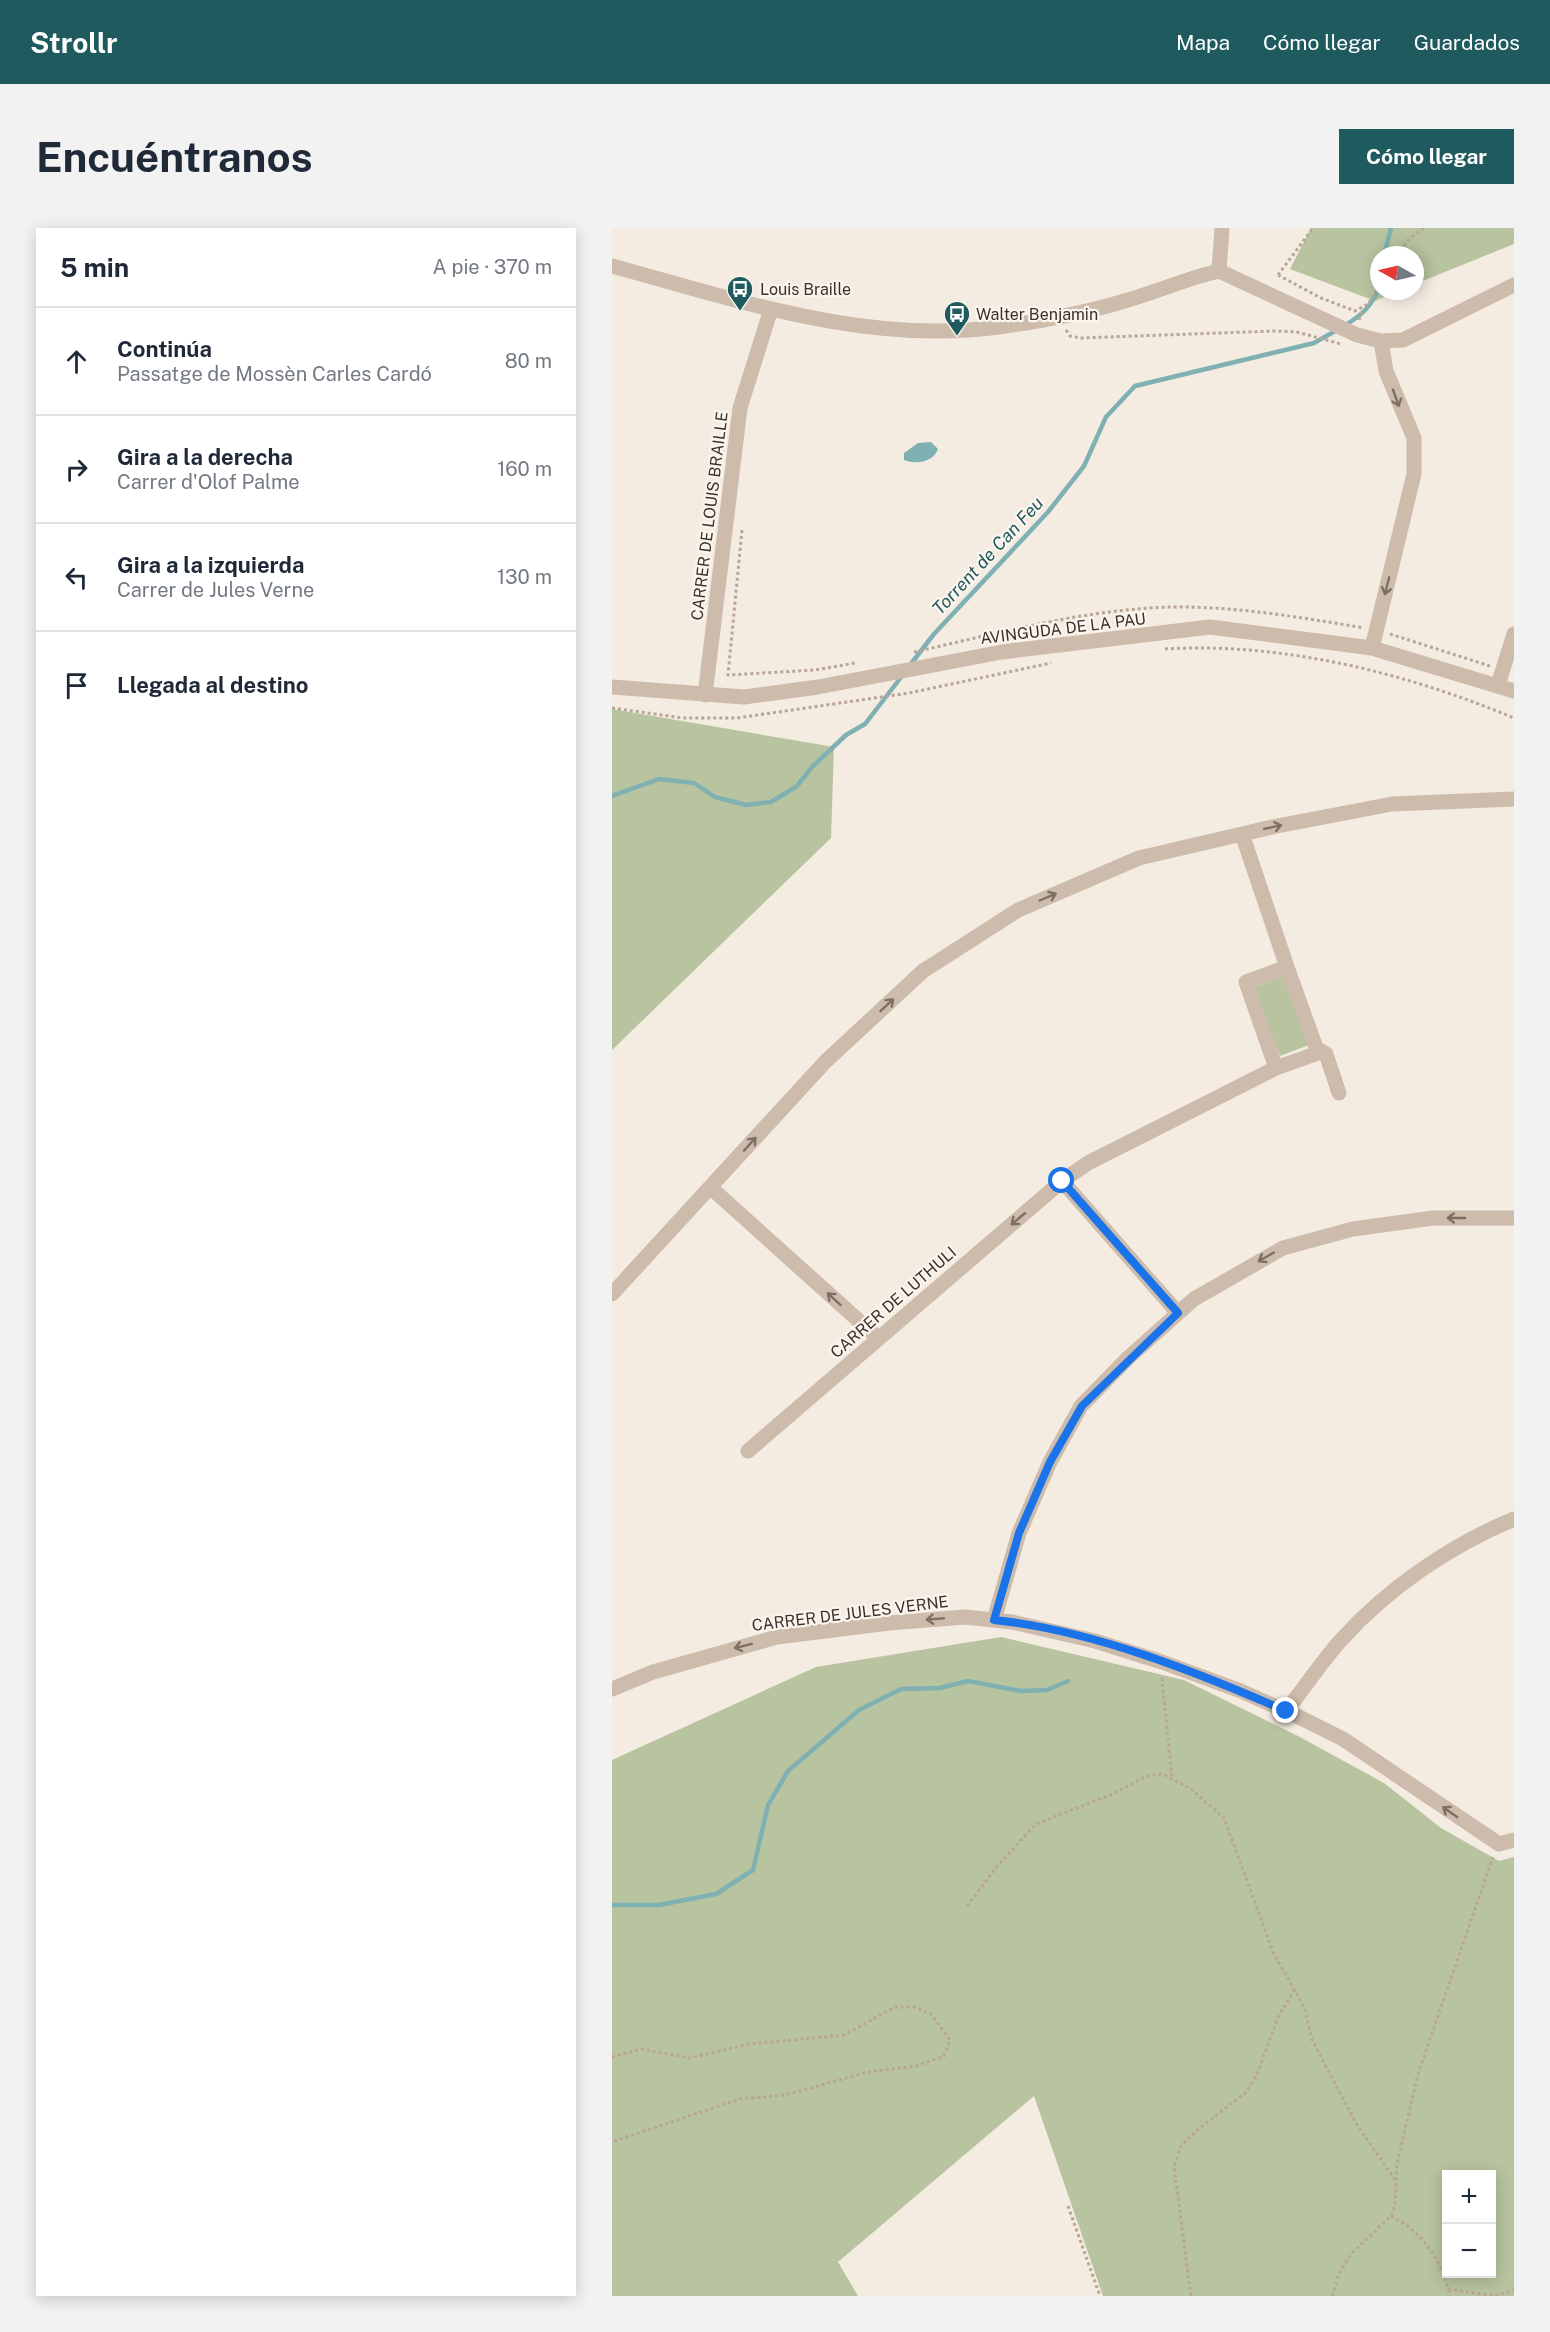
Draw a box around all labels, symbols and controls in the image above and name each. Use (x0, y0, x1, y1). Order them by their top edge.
text: Strollr (30, 26, 118, 59)
text: Mapa (1176, 30, 1230, 55)
text: Cómo llegar (1263, 30, 1381, 55)
text: Guardados (1414, 30, 1520, 55)
button: Cómo llegar (1339, 129, 1514, 184)
text: Encuéntranos (36, 132, 313, 181)
north arrow (1370, 246, 1424, 300)
text: 5 min (60, 252, 129, 283)
text: A pie · 370 m (432, 255, 552, 279)
bus stop icon: Louis Braille (725, 274, 755, 312)
place label: Louis Braille (760, 280, 851, 299)
bus stop icon: Walter Benjamin (942, 299, 972, 337)
place label: Walter Benjamin (976, 305, 1098, 324)
text: Continúa (117, 336, 212, 362)
icon: ahead (60, 345, 93, 378)
text: 80 m (505, 349, 552, 373)
text: Passatge de Mossèn Carles Cardó (117, 362, 432, 386)
one-way arrow (1392, 388, 1403, 407)
street label: CARRER DE LOUIS BRAILLE (687, 411, 732, 622)
text: Gira a la derecha (117, 444, 293, 470)
icon: right (60, 453, 93, 486)
text: 160 m (497, 457, 552, 481)
text: Carrer d'Olof Palme (117, 470, 300, 494)
water label: Torrent de Can Feu (928, 493, 1047, 619)
text: Gira a la izquierda (117, 552, 304, 578)
icon: left (60, 561, 93, 594)
text: 130 m (497, 565, 552, 589)
one-way arrow (1381, 576, 1393, 595)
text: Carrer de Jules Verne (117, 578, 314, 602)
street label: AVINGUDA DE LA PAU (979, 609, 1147, 648)
icon: arrive (60, 669, 93, 702)
text: Llegada al destino (117, 672, 308, 698)
one-way arrow (1263, 821, 1283, 832)
one-way arrow (1038, 891, 1057, 902)
one-way arrow (879, 998, 894, 1012)
one-way arrow (743, 1136, 757, 1151)
route start (1048, 1167, 1074, 1193)
one-way arrow (1011, 1212, 1026, 1226)
one-way arrow (1446, 1212, 1466, 1224)
street label: CARRER DE LUTHULI (827, 1243, 960, 1362)
one-way arrow (1258, 1252, 1275, 1264)
one-way arrow (827, 1292, 842, 1306)
street label: CARRER DE JULES VERNE (751, 1592, 949, 1635)
one-way arrow (926, 1614, 946, 1625)
one-way arrow (733, 1640, 752, 1652)
route end (1272, 1697, 1298, 1723)
one-way arrow (1442, 1805, 1459, 1817)
map controls (1442, 2170, 1496, 2278)
button: + (1442, 2170, 1496, 2224)
button: − (1442, 2224, 1496, 2278)

